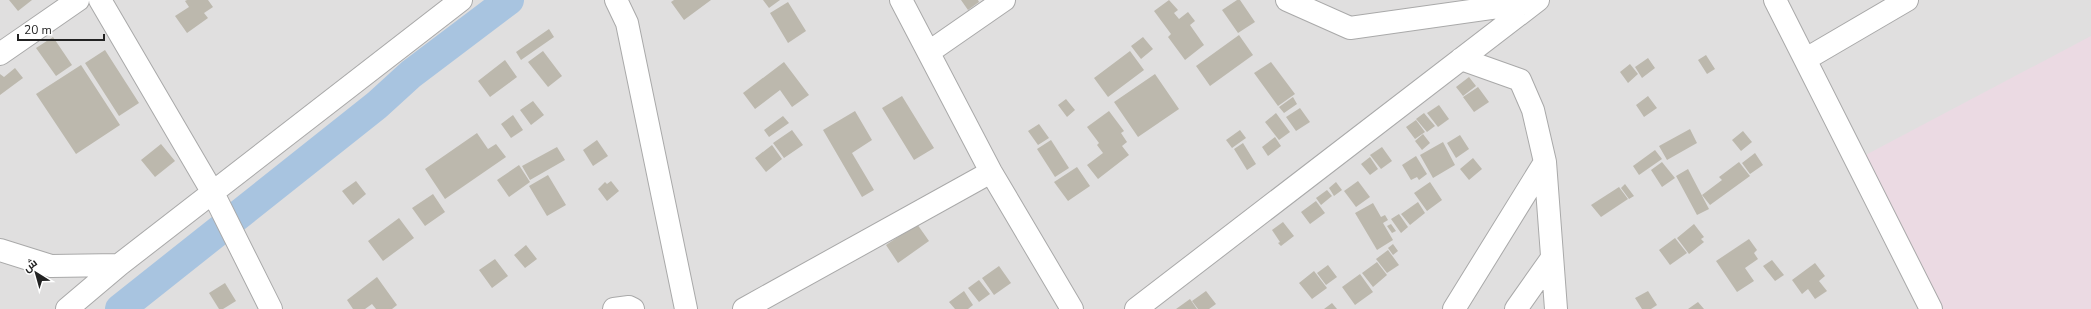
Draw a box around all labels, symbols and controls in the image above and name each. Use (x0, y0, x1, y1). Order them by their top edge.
scale bar (18, 16, 104, 42)
text: 20 m (24, 22, 52, 38)
north arrow (16, 253, 56, 293)
text: ش (20, 255, 40, 276)

